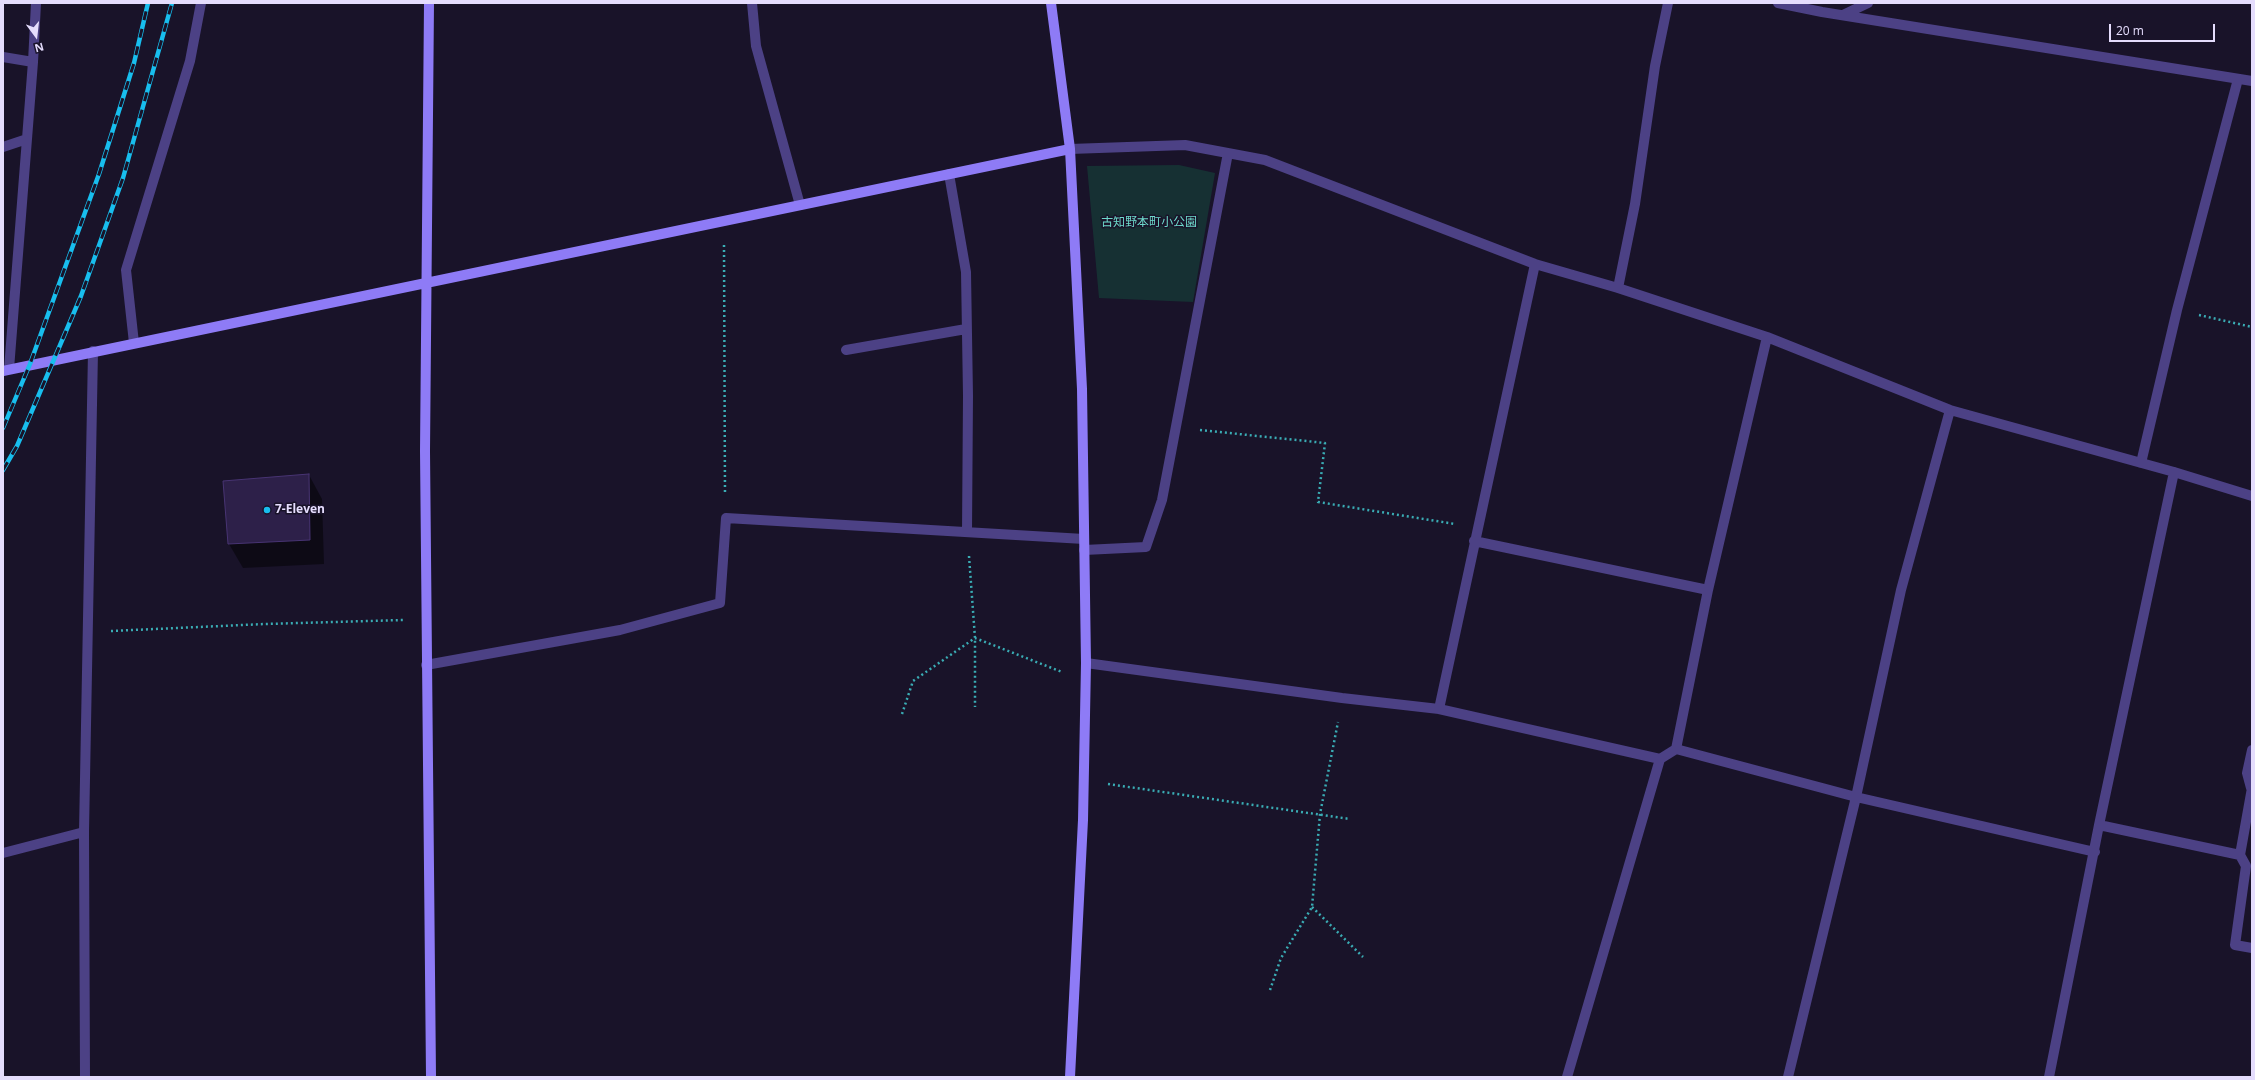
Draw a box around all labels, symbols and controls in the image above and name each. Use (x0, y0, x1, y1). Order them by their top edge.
north arrow (16, 16, 56, 56)
scale bar (2111, 16, 2217, 42)
text: 20 m (2116, 22, 2144, 39)
text: N (33, 40, 46, 56)
park label: 古知野本町小公園 (1101, 216, 1197, 230)
place label: 7-Eleven (275, 503, 325, 517)
marker: 7-Eleven (262, 505, 272, 515)

